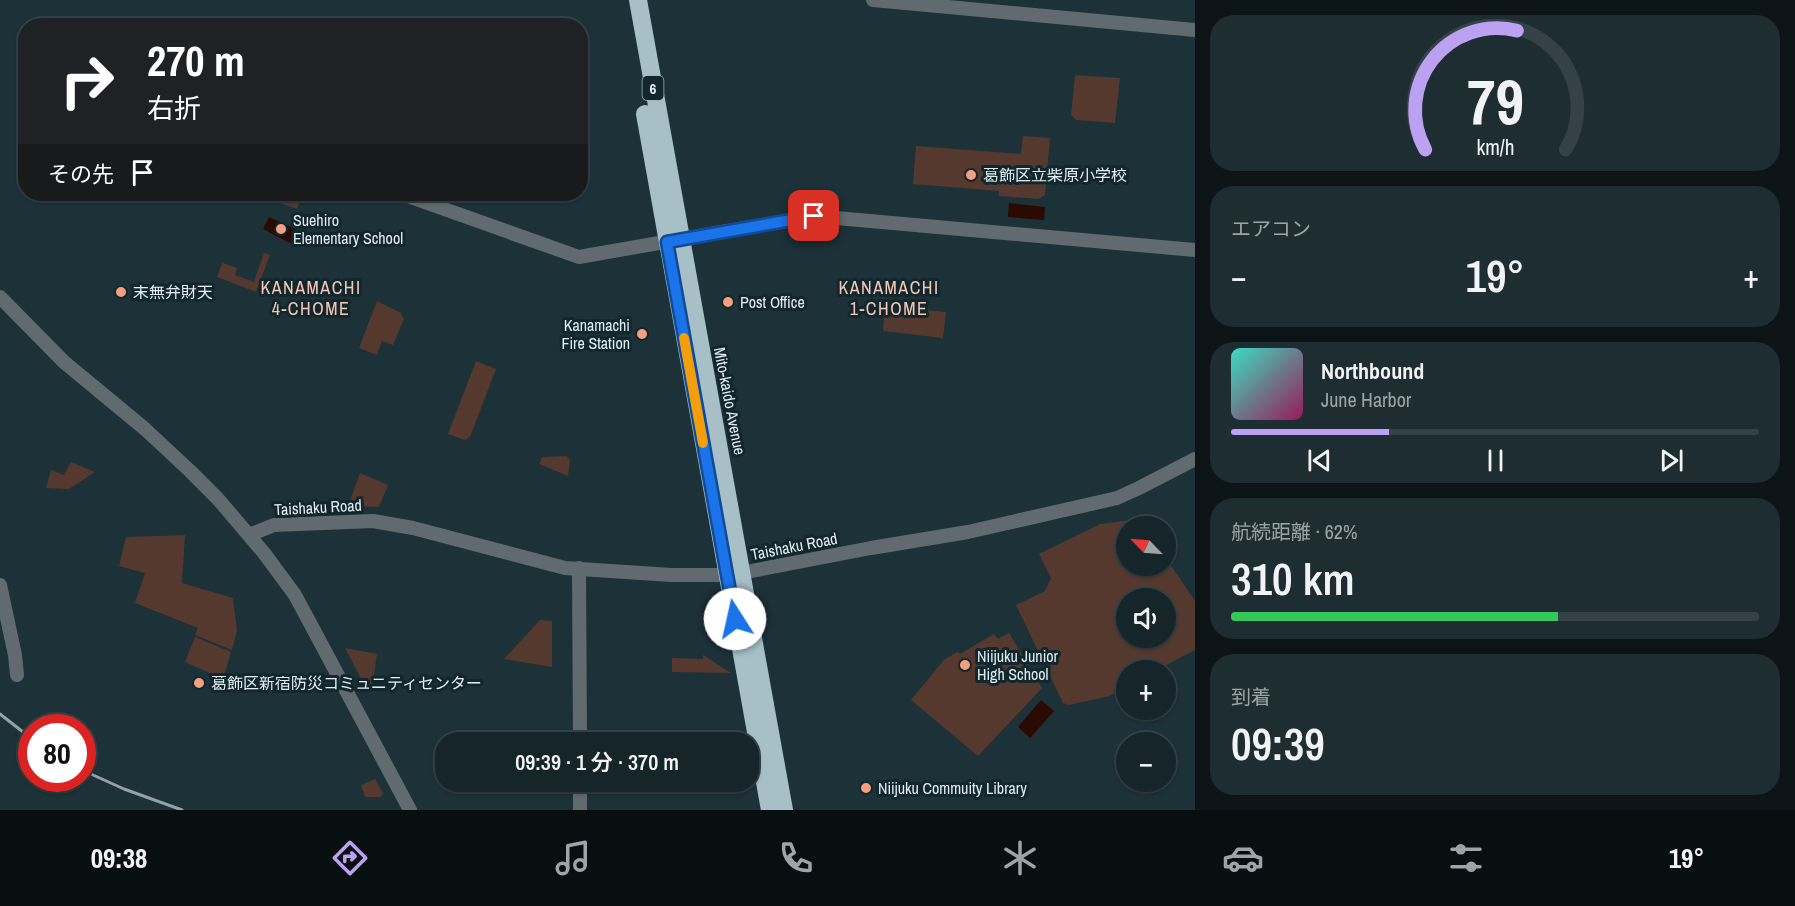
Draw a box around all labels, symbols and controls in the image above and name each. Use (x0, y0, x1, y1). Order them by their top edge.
text: 270 m (147, 33, 245, 89)
icon: right (48, 42, 126, 120)
text: 79 (1467, 59, 1523, 143)
road number: 6 (642, 76, 664, 100)
text: 右折 (147, 90, 201, 126)
text: km/h (1476, 133, 1514, 162)
icon: arrive (126, 156, 159, 189)
text: その先 (48, 159, 114, 189)
place label: 葛飾区立柴原小学校 (983, 164, 1127, 186)
marker: 葛飾区立柴原小学校 (964, 168, 978, 182)
pin (788, 190, 839, 241)
icon: arrive (797, 199, 830, 232)
place label: Suehiro Elementary School (293, 209, 403, 249)
text: エアコン (1231, 215, 1311, 242)
marker: Suehiro Elementary School (274, 222, 288, 236)
text: 19° (1465, 245, 1525, 306)
text: − (1231, 254, 1247, 298)
text: + (1743, 254, 1759, 298)
district label: KANAMACHI 4-CHOME (260, 275, 362, 321)
district label: KANAMACHI 1-CHOME (838, 275, 940, 321)
place label: 末無弁財天 (133, 281, 213, 303)
marker: 末無弁財天 (114, 285, 128, 299)
place label: Post Office (740, 291, 805, 313)
marker: Post Office (721, 295, 735, 309)
place label: Kanamachi Fire Station (561, 314, 630, 354)
marker: Kanamachi Fire Station (635, 327, 649, 341)
street label: Mito-kaido Avenue (709, 345, 751, 457)
text: Northbound (1321, 356, 1424, 386)
text: June Harbor (1321, 386, 1411, 413)
icon: previous (1303, 444, 1336, 477)
icon: pause (1479, 444, 1512, 477)
icon: next (1655, 444, 1688, 477)
street label: Taishaku Road (274, 494, 362, 520)
north arrow (1116, 516, 1176, 576)
map controls (1116, 516, 1176, 792)
text: 航続距離 · 62% (1231, 518, 1358, 545)
street label: Taishaku Road (749, 527, 839, 565)
text: 310 km (1231, 548, 1355, 609)
position arrow (703, 587, 767, 651)
button: sound (1116, 588, 1176, 648)
place label: Niijuku Junior High School (977, 645, 1059, 685)
marker: Niijuku Junior High School (958, 658, 972, 672)
button: + (1116, 660, 1176, 720)
place label: 葛飾区新宿防災コミュニティセンター (211, 672, 482, 694)
marker: 葛飾区新宿防災コミュニティセンター (192, 676, 206, 690)
text: 到着 (1231, 683, 1271, 710)
text: 09:39 (1231, 713, 1325, 774)
speed limit sign: 80 (18, 714, 96, 792)
button: − (1116, 732, 1176, 792)
text: 09:39 · 1 分 · 370 m (515, 747, 679, 777)
place label: Niijuku Commuity Library (878, 777, 1027, 799)
marker: Niijuku Commuity Library (859, 781, 873, 795)
icon: directions (329, 837, 371, 879)
icon: music (552, 837, 594, 879)
icon: phone (775, 837, 817, 879)
icon: climate (999, 837, 1041, 879)
icon: car (1222, 837, 1264, 879)
icon: filters (1445, 837, 1487, 879)
text: 09:38 (91, 840, 147, 876)
text: 19° (1669, 840, 1704, 876)

